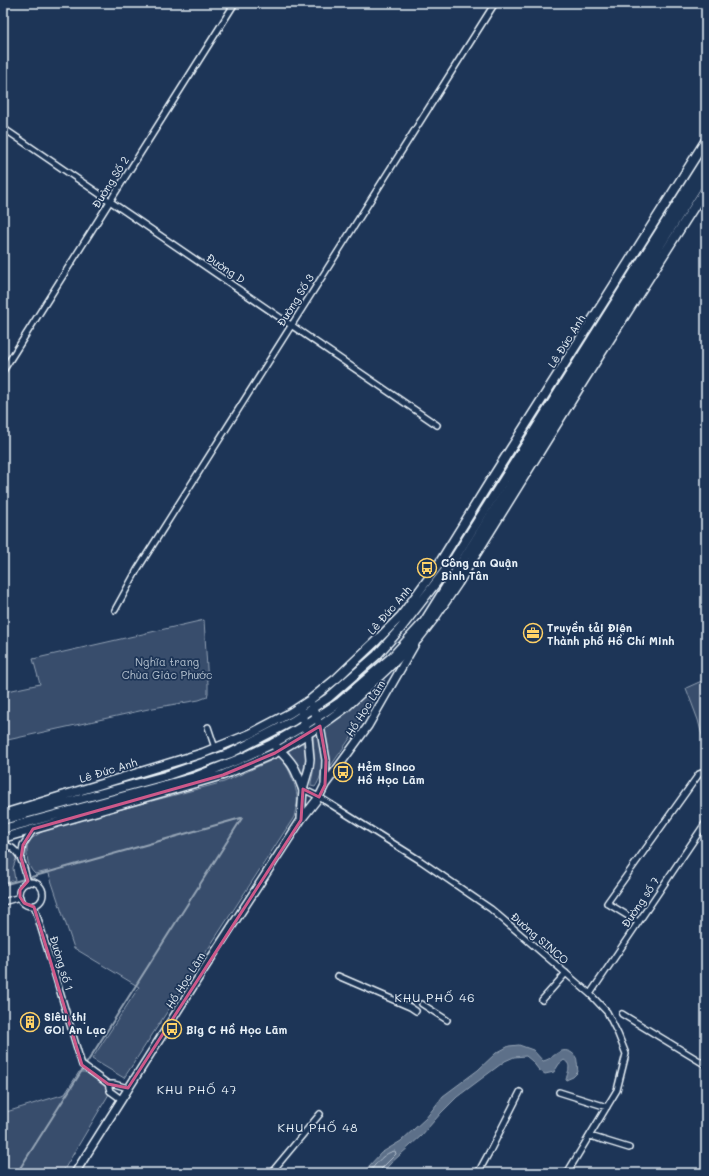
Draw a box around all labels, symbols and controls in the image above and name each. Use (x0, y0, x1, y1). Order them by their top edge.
street label: Đường Số 2 (88, 153, 132, 211)
street label: Đường D (204, 249, 248, 287)
street label: Đường Số 3 (273, 270, 317, 329)
street label: Lê Đức Anh (544, 312, 588, 370)
place label: Công an Quận Bình Tân (441, 555, 518, 583)
bus stop icon: Công an Quận Bình Tân (416, 557, 438, 579)
street label: Lê Đức Anh (364, 582, 414, 638)
place label: Truyền tải Điện Thành phố Hồ Chí Minh (547, 620, 674, 648)
office icon: Truyền tải Điện Thành phố Hồ Chí Minh (522, 622, 544, 644)
park label: Nghĩa trang Chùa Giác Phước (122, 654, 212, 682)
street label: Hồ Học Lãm (342, 677, 388, 739)
street label: Lê Đức Anh (77, 754, 139, 786)
place label: Hẻm Sinco Hồ Học Lãm (357, 759, 425, 787)
bus stop icon: Hẻm Sinco Hồ Học Lãm (332, 761, 354, 783)
street label: Đường số 7 (618, 874, 662, 930)
street label: Đường SINCO (508, 909, 572, 968)
street label: Đường số 1 (47, 934, 77, 992)
street label: Hồ Học Lãm (162, 949, 208, 1011)
district label: KHU PHỐ 46 (394, 989, 476, 1005)
place label: Siêu thị GO! An Lạc (44, 1009, 106, 1037)
building icon: Siêu thị GO! An Lạc (19, 1011, 41, 1033)
bus stop icon: Big C Hồ Học Lãm (161, 1018, 183, 1040)
place label: Big C Hồ Học Lãm (186, 1022, 287, 1037)
district label: KHU PHỐ 47 (157, 1081, 237, 1097)
district label: KHU PHỐ 48 (277, 1119, 359, 1135)

